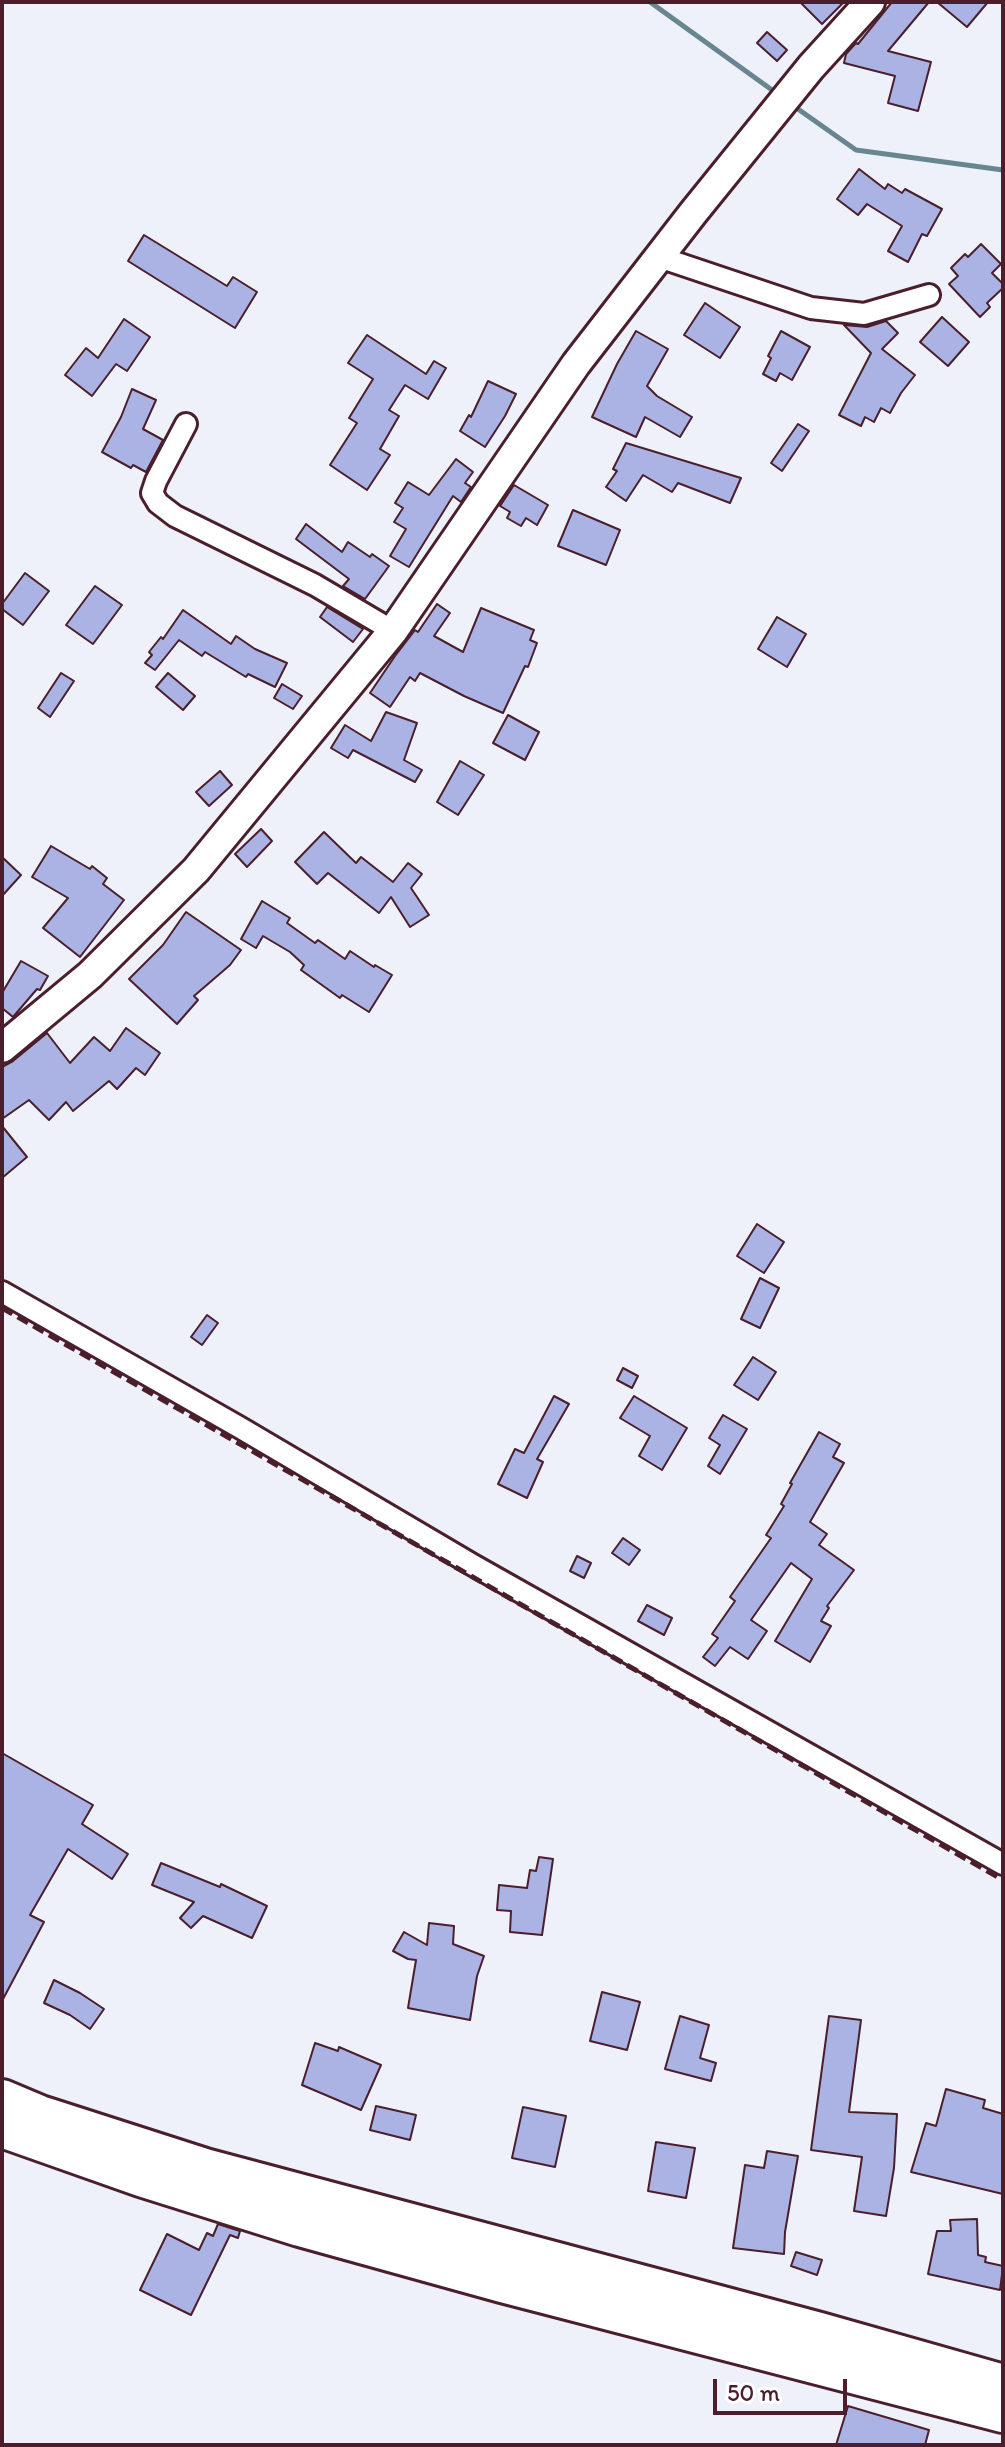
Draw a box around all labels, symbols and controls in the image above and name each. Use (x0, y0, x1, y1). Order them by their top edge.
scale bar (717, 2363, 851, 2413)
text: 50 m (727, 2378, 780, 2407)

